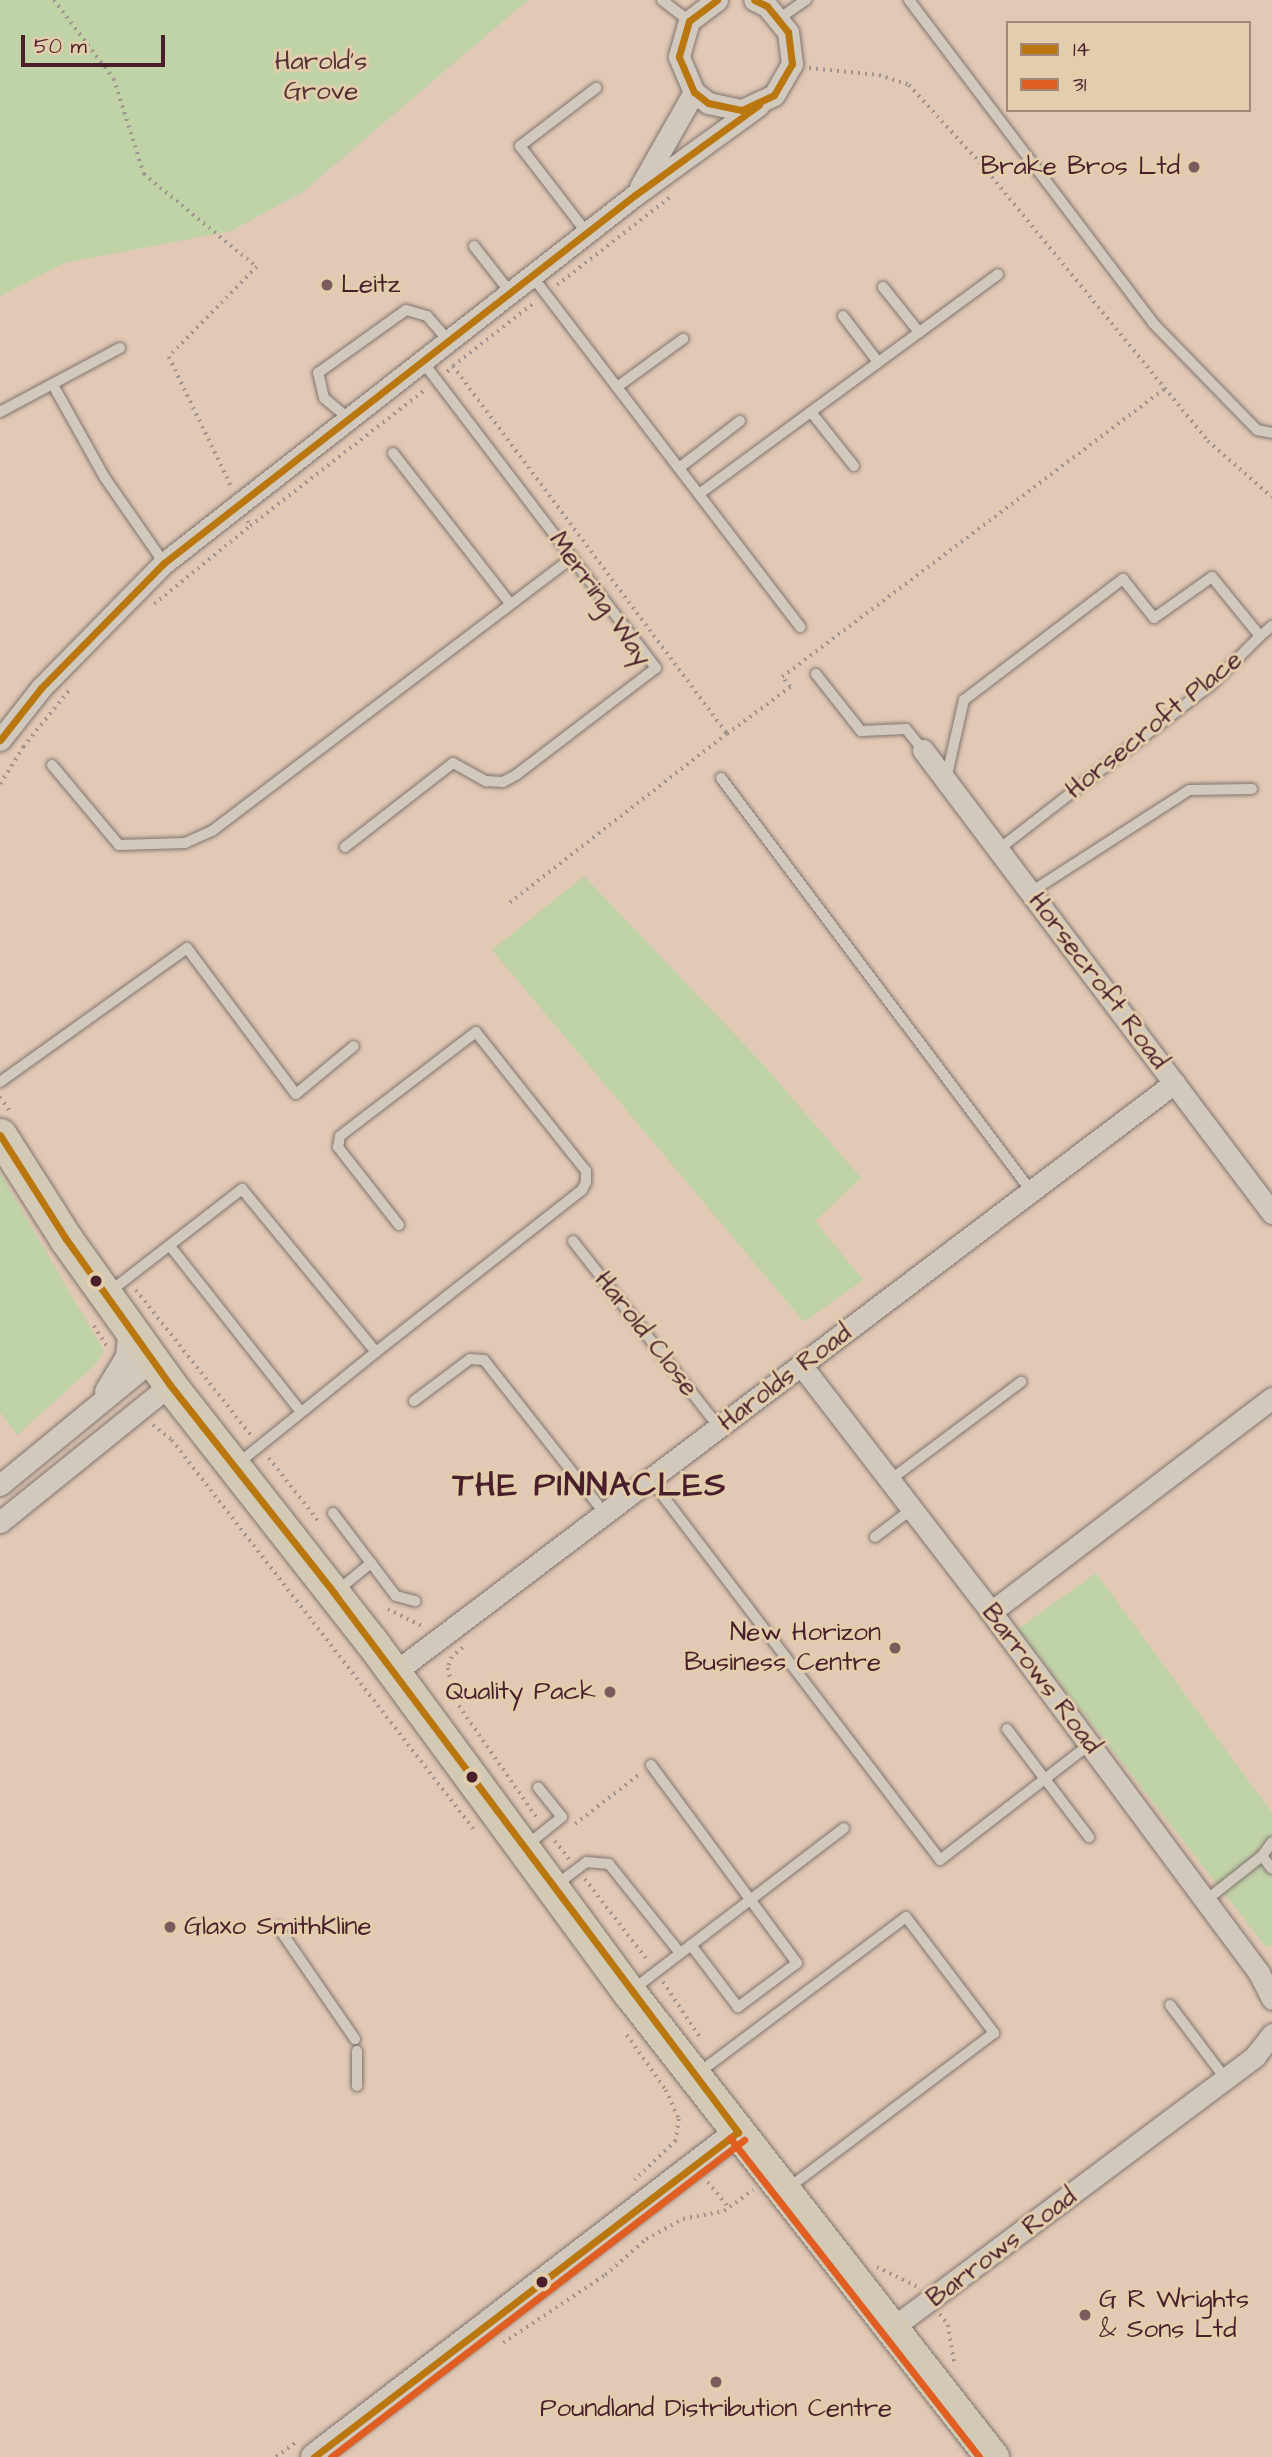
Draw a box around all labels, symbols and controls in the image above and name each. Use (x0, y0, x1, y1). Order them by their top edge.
scale bar (24, 21, 168, 65)
legend (1006, 21, 1251, 112)
text: 50 m (34, 32, 87, 61)
text: 14 (1073, 35, 1090, 64)
park label: Harold's Grove (275, 46, 367, 108)
text: 31 (1073, 70, 1086, 99)
place label: Brake Bros Ltd (981, 151, 1180, 183)
marker: Brake Bros Ltd (1186, 159, 1202, 175)
place label: Leitz (341, 269, 400, 301)
marker: Leitz (319, 277, 335, 293)
street label: Merring Way (542, 526, 658, 672)
street label: Horsecroft Place (1059, 644, 1249, 806)
street label: Horsecroft Road (1021, 886, 1175, 1076)
street label: Harold Close (588, 1265, 704, 1403)
unlabelled marker (89, 1274, 103, 1288)
street label: Harolds Road (712, 1318, 858, 1438)
district label: THE PINNACLES (454, 1466, 726, 1506)
street label: Barrows Road (975, 1598, 1107, 1760)
place label: New Horizon Business Centre (684, 1617, 881, 1678)
marker: New Horizon Business Centre (887, 1640, 903, 1656)
place label: Quality Pack (446, 1676, 596, 1708)
marker: Quality Pack (602, 1684, 618, 1700)
unlabelled marker (465, 1770, 479, 1784)
place label: Glaxo SmithKline (184, 1911, 372, 1943)
marker: Glaxo SmithKline (162, 1919, 178, 1935)
street label: Barrows Road (921, 2182, 1083, 2314)
unlabelled marker (535, 2275, 549, 2289)
place label: G R Wrights & Sons Ltd (1099, 2284, 1249, 2346)
marker: G R Wrights & Sons Ltd (1077, 2307, 1093, 2323)
marker: Poundland Distribution Centre (708, 2374, 724, 2390)
place label: Poundland Distribution Centre (540, 2393, 892, 2425)

